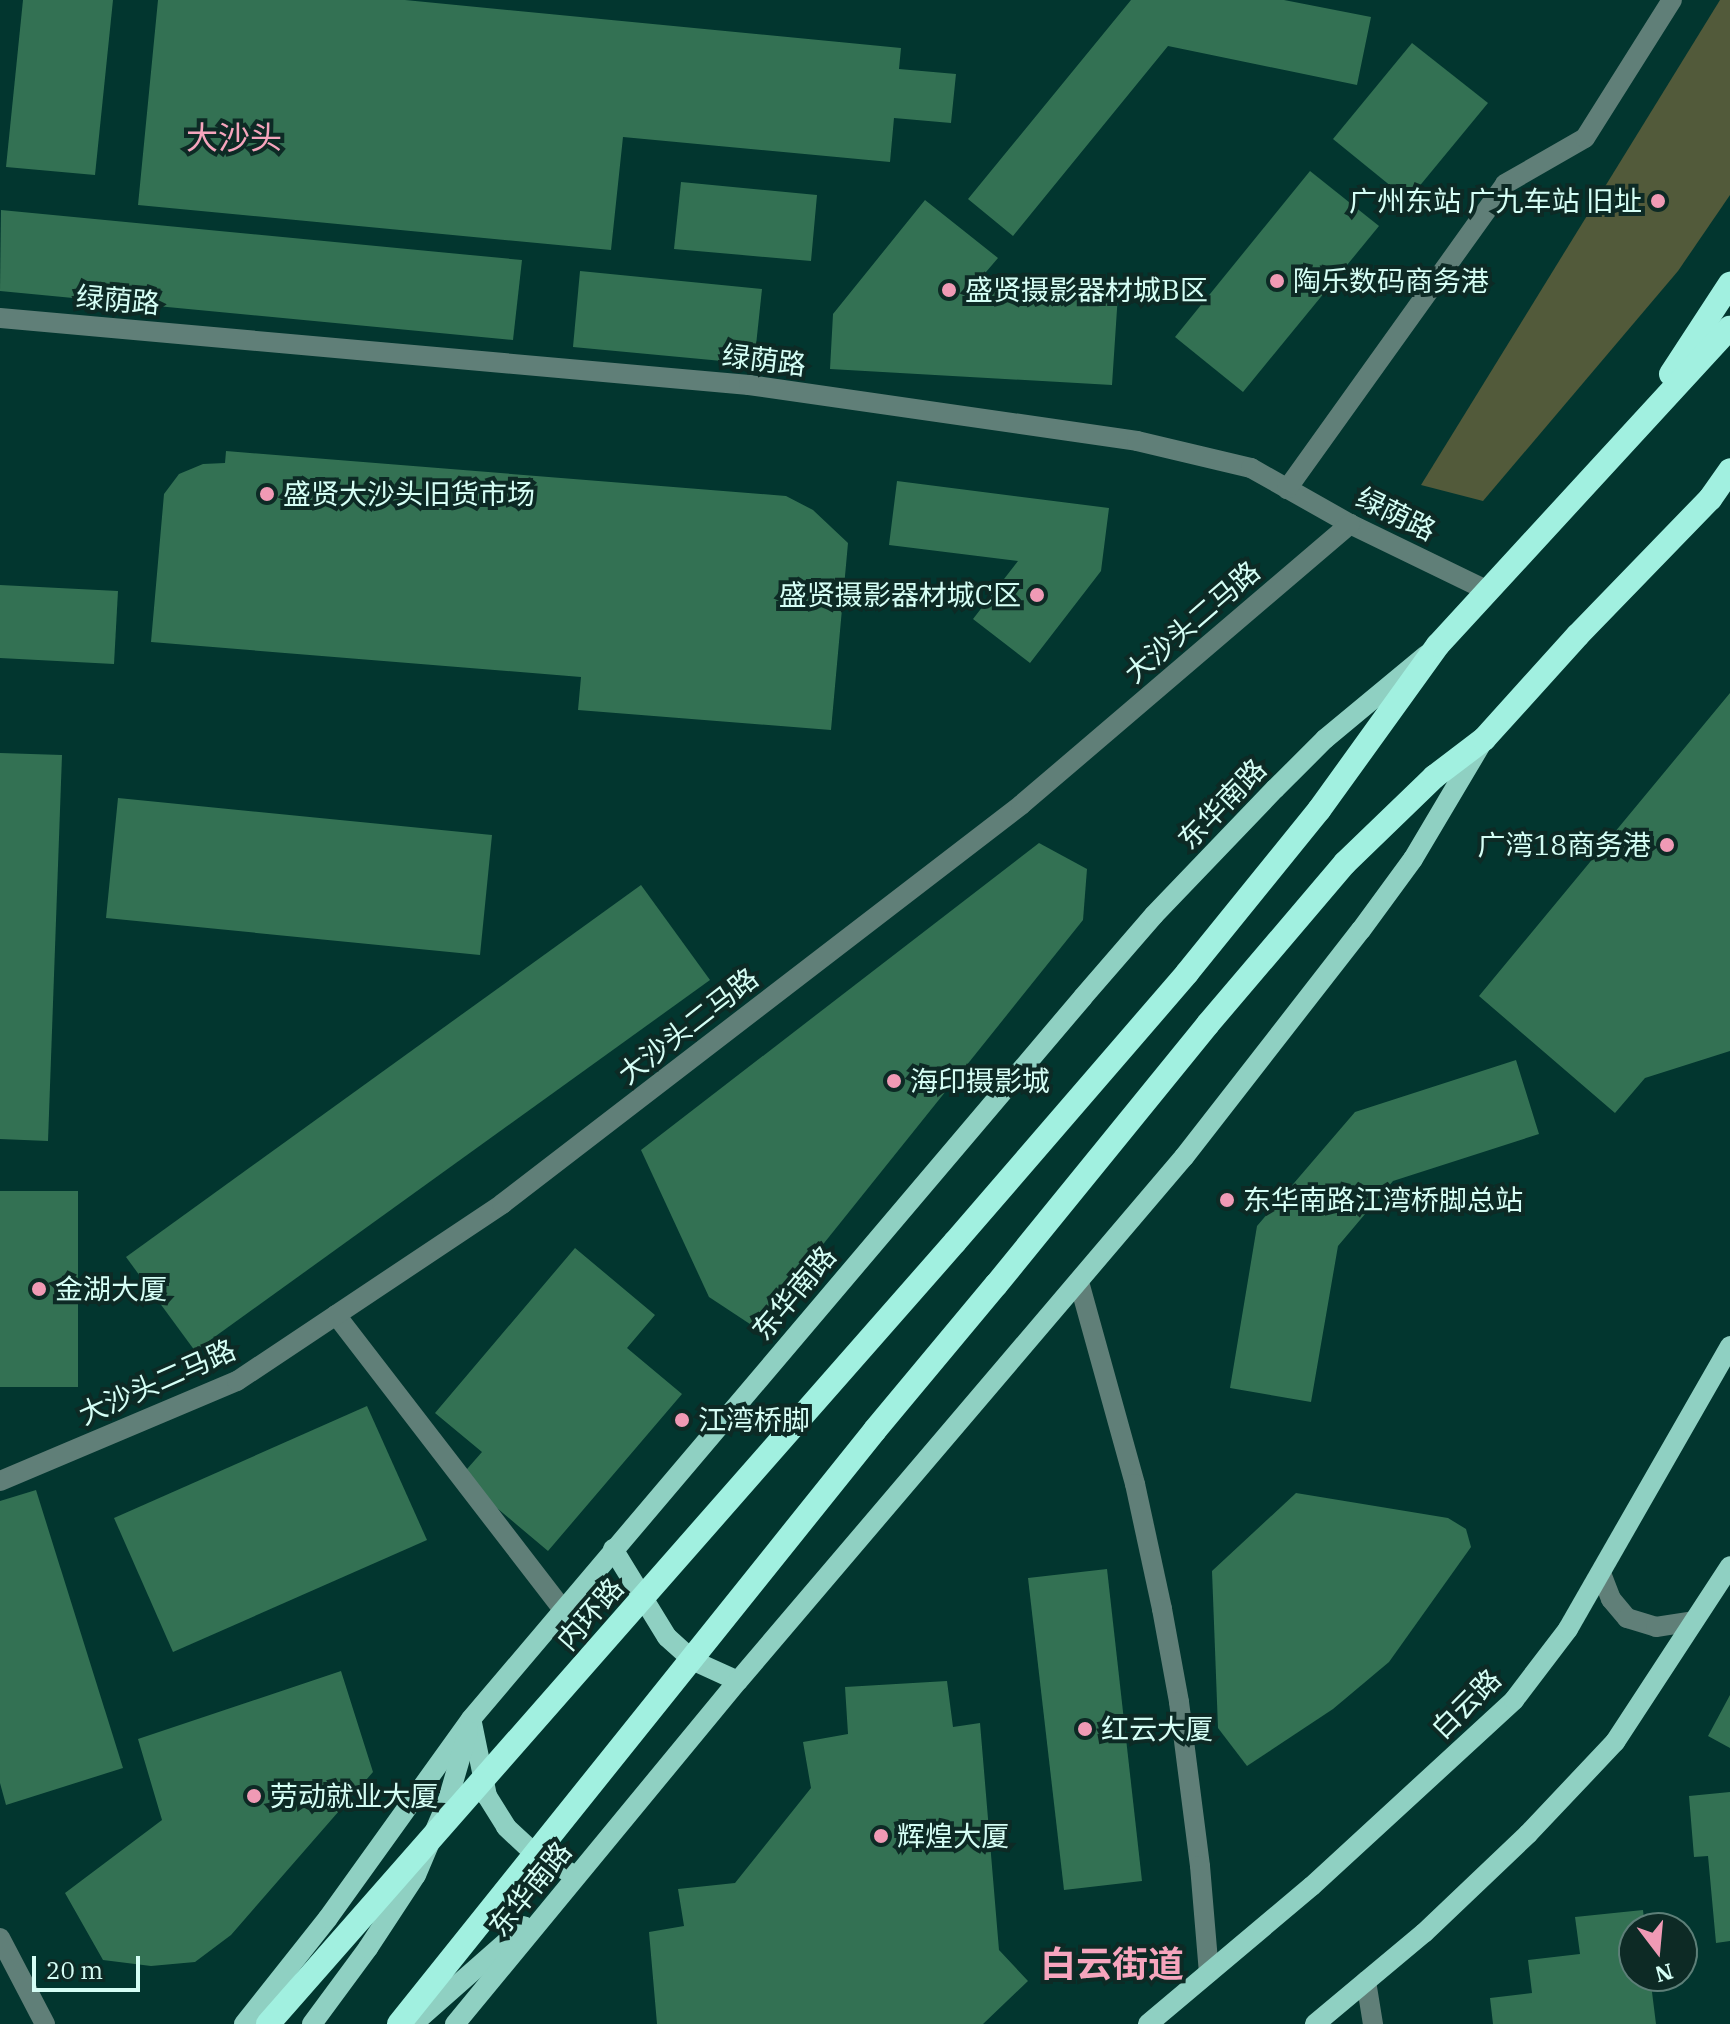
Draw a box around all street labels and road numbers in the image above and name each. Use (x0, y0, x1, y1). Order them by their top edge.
street label: 绿荫路 (75, 280, 161, 320)
street label: 绿荫路 (720, 338, 808, 382)
street label: 绿荫路 (1351, 480, 1441, 548)
street label: 大沙头二马路 (1118, 554, 1266, 690)
street label: 东华南路 (1171, 752, 1273, 856)
street label: 大沙头二马路 (611, 961, 765, 1091)
street label: 东华南路 (745, 1239, 843, 1347)
street label: 大沙头二马路 (73, 1332, 241, 1432)
street label: 内环路 (550, 1571, 630, 1657)
street label: 白云路 (1424, 1662, 1508, 1746)
street label: 东华南路 (482, 1835, 578, 1943)

